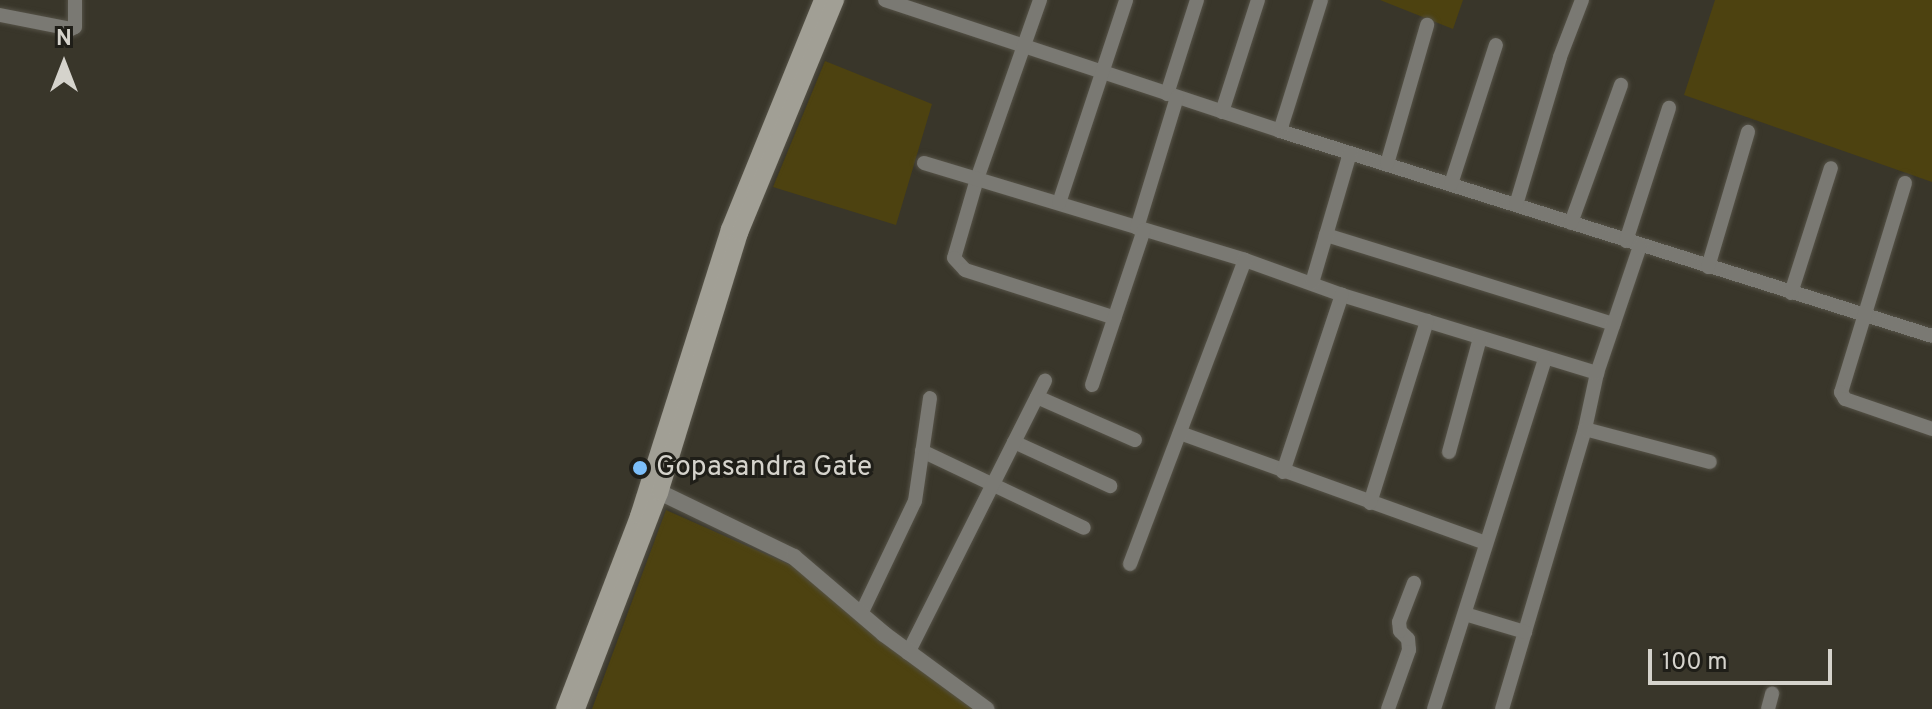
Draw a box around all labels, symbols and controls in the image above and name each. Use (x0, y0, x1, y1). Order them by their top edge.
north arrow (24, 24, 104, 104)
text: N (56, 26, 72, 53)
place label: Gopasandra Gate (656, 451, 872, 485)
marker: Gopasandra Gate (631, 459, 649, 477)
scale bar (1652, 633, 1836, 683)
text: 100 m (1662, 648, 1728, 678)

